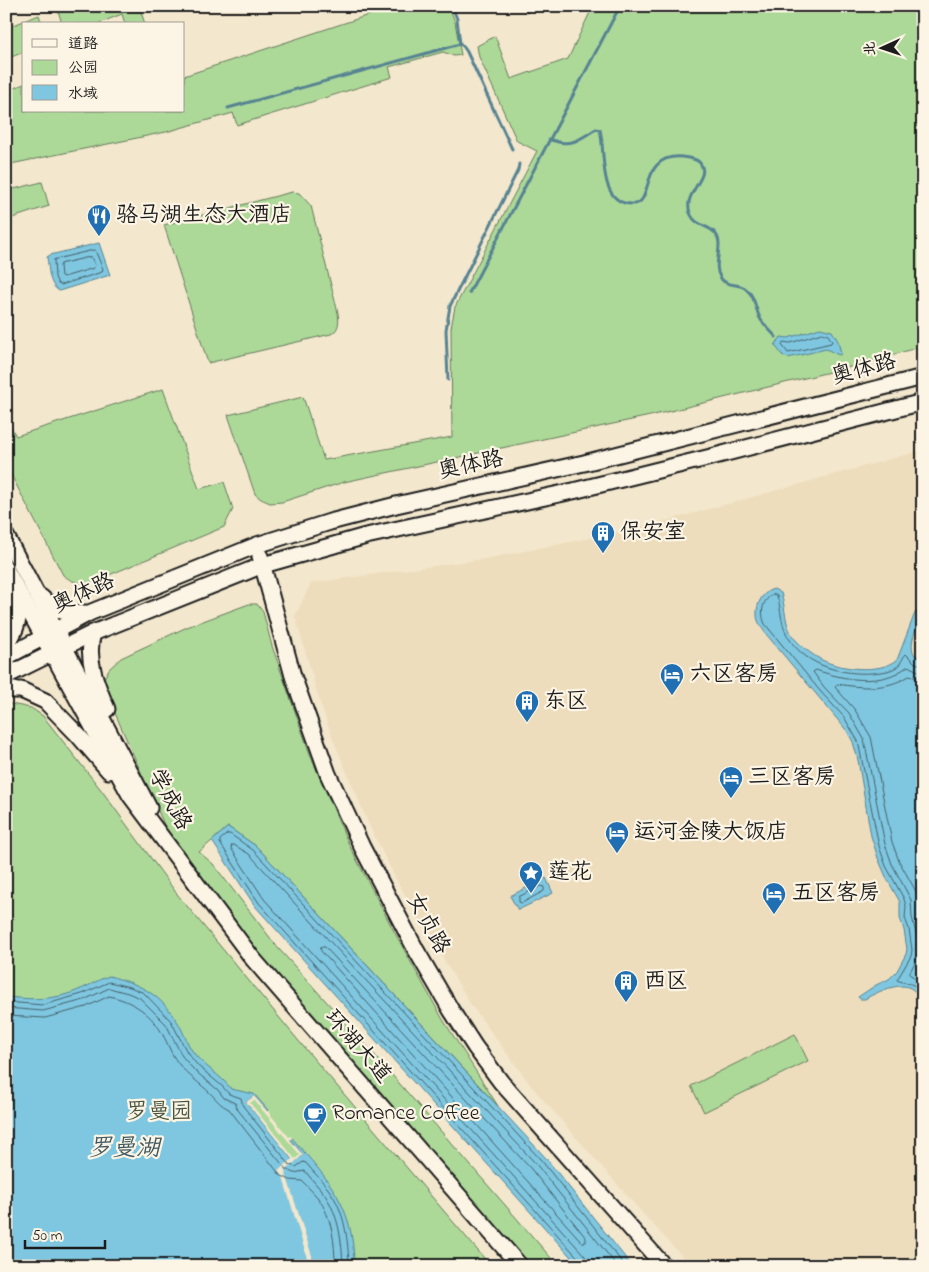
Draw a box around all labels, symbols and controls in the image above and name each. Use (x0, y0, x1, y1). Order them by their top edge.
legend (22, 22, 185, 112)
north arrow (856, 22, 906, 72)
text: 道路 (68, 33, 98, 55)
text: 北 (860, 41, 881, 56)
text: 公园 (68, 57, 98, 79)
text: 水域 (68, 83, 98, 105)
place label: 骆马湖生态大酒店 (116, 200, 292, 232)
restaurant icon: 骆马湖生态大酒店 (86, 203, 112, 237)
street label: 奥体路 (828, 346, 900, 394)
street label: 奥体路 (435, 443, 507, 489)
place label: 保安室 (620, 517, 686, 549)
building icon: 保安室 (590, 520, 616, 554)
street label: 奥体路 (47, 566, 121, 622)
place label: 六区客房 (690, 659, 778, 691)
hotel icon: 六区客房 (659, 662, 685, 696)
place label: 东区 (544, 686, 588, 718)
building icon: 东区 (514, 689, 540, 723)
place label: 三区客房 (748, 762, 836, 794)
street label: 学成路 (139, 763, 199, 837)
hotel icon: 三区客房 (718, 765, 744, 799)
place label: 运河金陵大饭店 (634, 817, 788, 849)
hotel icon: 运河金陵大饭店 (604, 820, 630, 854)
place label: 莲花 (548, 857, 592, 889)
place icon: 莲花 (518, 860, 544, 894)
place label: 五区客房 (792, 878, 880, 910)
hotel icon: 五区客房 (761, 881, 787, 915)
street label: 女贞路 (397, 887, 457, 961)
place label: 西区 (644, 966, 688, 998)
building icon: 西区 (613, 969, 639, 1003)
street label: 环湖大道 (316, 1003, 398, 1091)
park label: 罗曼园 (126, 1097, 192, 1129)
place label: Romance Coffee (332, 1098, 480, 1130)
cafe icon: Romance Coffee (302, 1101, 328, 1135)
water label: 罗曼湖 (88, 1132, 163, 1167)
scale bar (25, 1217, 105, 1249)
text: 50 m (32, 1225, 63, 1247)

